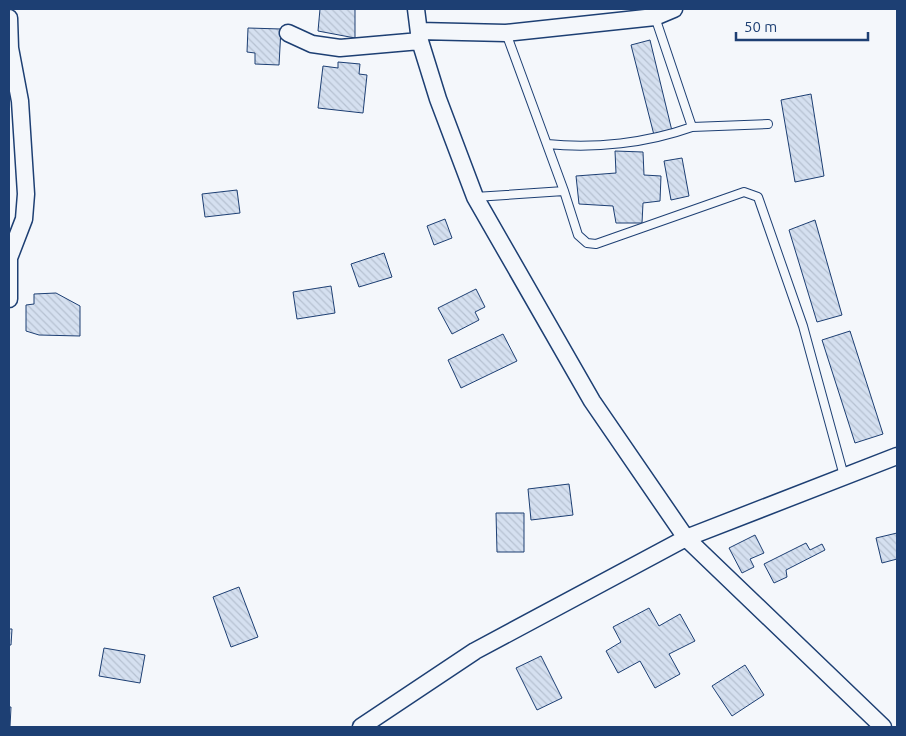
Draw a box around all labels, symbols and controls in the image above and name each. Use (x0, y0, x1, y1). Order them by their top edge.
scale bar (736, 10, 868, 42)
text: 50 m (744, 18, 777, 35)

